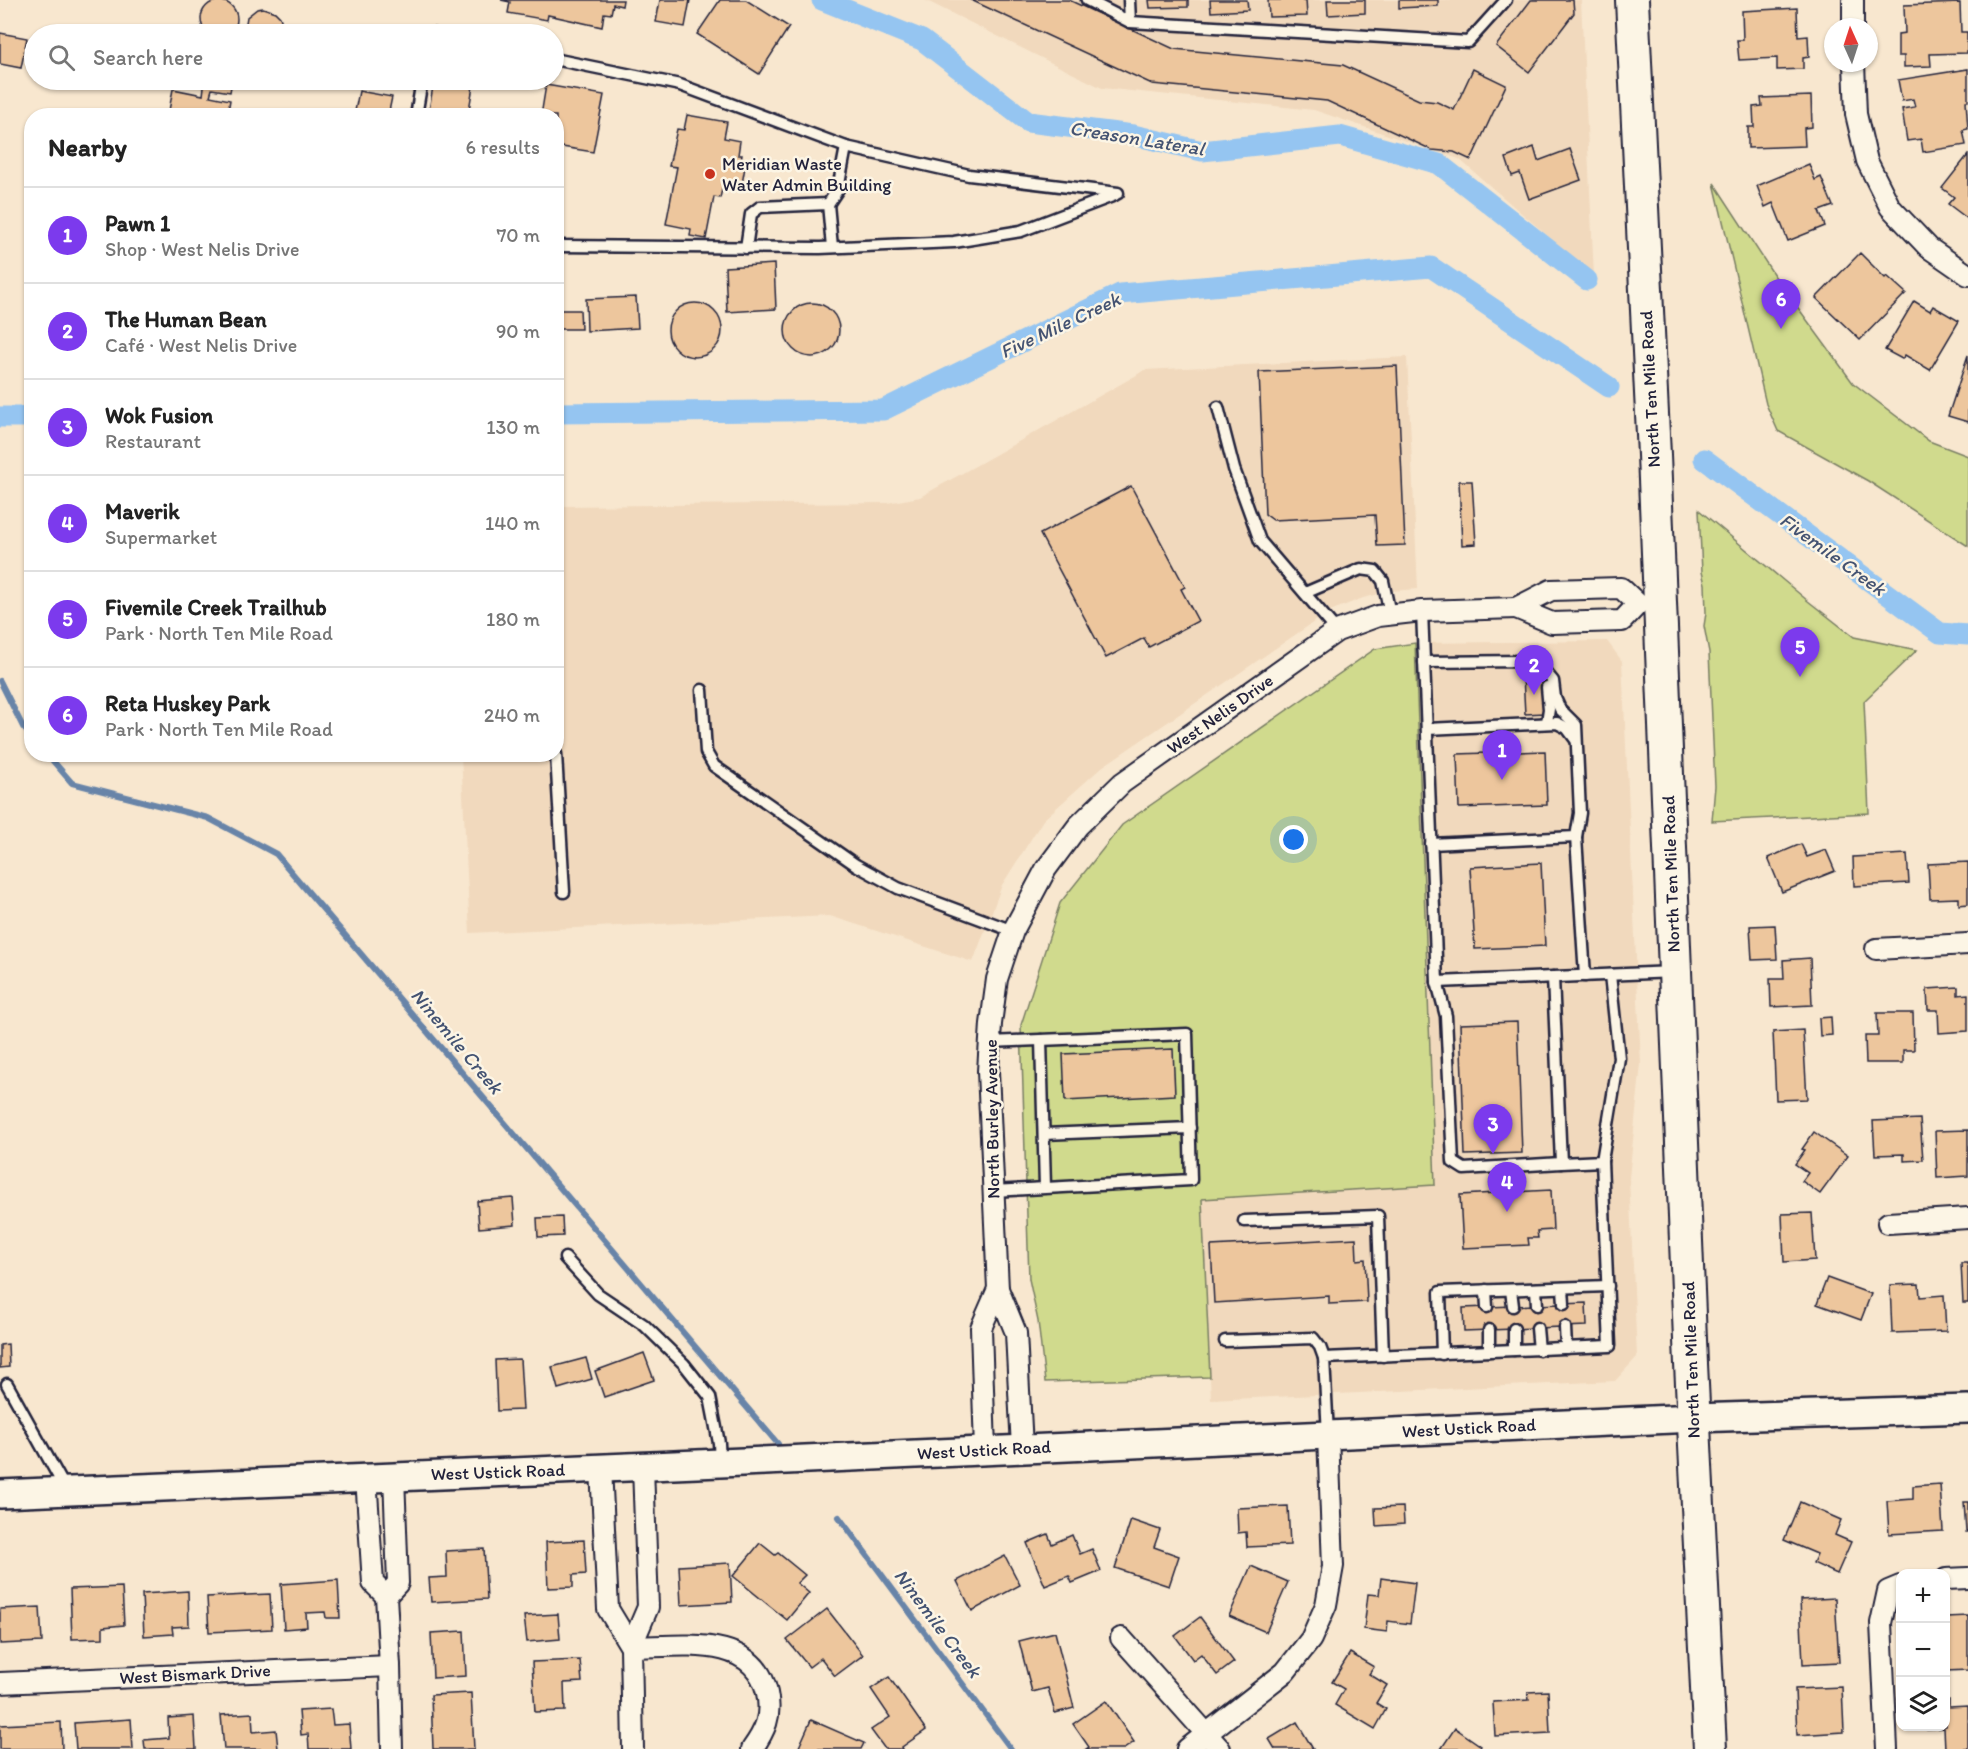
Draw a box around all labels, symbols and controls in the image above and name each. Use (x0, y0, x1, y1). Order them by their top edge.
north arrow (1824, 18, 1878, 72)
search box (24, 24, 564, 90)
icon: search (45, 41, 78, 74)
text: Search here (93, 44, 203, 71)
water label: Creason Lateral (1068, 116, 1207, 161)
text: Nearby (48, 131, 127, 163)
text: 6 results (466, 135, 540, 159)
place label: Meridian Waste Water Admin Building (722, 153, 892, 196)
marker: Meridian Waste Water Admin Building (703, 167, 717, 181)
text: Pawn 1 (105, 210, 170, 237)
text: 1 (63, 223, 72, 247)
text: 70 m (496, 223, 540, 247)
text: Shop · West Nelis Drive (105, 237, 300, 261)
pin: 6 (1762, 280, 1800, 329)
water label: Five Mile Creek (996, 286, 1125, 363)
text: The Human Bean (105, 306, 267, 333)
street label: North Ten Mile Road (1635, 310, 1665, 468)
text: 2 (62, 319, 73, 343)
text: 90 m (496, 319, 540, 343)
text: Café · West Nelis Drive (105, 333, 297, 357)
text: Wok Fusion (105, 402, 213, 429)
text: 3 (62, 415, 73, 439)
text: 130 m (486, 415, 540, 439)
text: Restaurant (105, 429, 201, 453)
text: Maverik (105, 498, 180, 525)
water label: Fivemile Creek (1775, 508, 1892, 601)
text: 4 (61, 511, 74, 535)
text: 140 m (485, 511, 540, 535)
text: Supermarket (105, 525, 217, 549)
text: Fivemile Creek Trailhub (105, 594, 327, 621)
text: 5 (62, 607, 73, 631)
text: 180 m (486, 607, 540, 631)
text: Park · North Ten Mile Road (105, 621, 333, 645)
pin: 5 (1780, 628, 1820, 677)
pin: 2 (1514, 646, 1553, 695)
street label: West Nelis Drive (1163, 669, 1277, 759)
text: Reta Huskey Park (105, 690, 270, 717)
text: 6 (62, 703, 73, 727)
text: 240 m (484, 703, 540, 727)
text: Park · North Ten Mile Road (105, 717, 333, 741)
pin: 1 (1482, 730, 1522, 780)
street label: North Ten Mile Road (1657, 795, 1685, 953)
your location (1279, 825, 1308, 854)
water label: Ninemile Creek (406, 983, 509, 1100)
street label: North Burley Avenue (980, 1039, 1004, 1199)
pin: 3 (1474, 1104, 1512, 1154)
pin: 4 (1488, 1162, 1526, 1212)
street label: North Ten Mile Road (1677, 1281, 1705, 1439)
street label: West Ustick Road (1401, 1413, 1537, 1443)
street label: West Ustick Road (916, 1435, 1052, 1465)
street label: West Ustick Road (430, 1459, 566, 1485)
water label: Ninemile Creek (889, 1564, 988, 1684)
map controls (1896, 1569, 1950, 1731)
button: + (1896, 1569, 1950, 1623)
button: − (1896, 1623, 1950, 1677)
street label: West Bismark Drive (119, 1659, 271, 1689)
button: layers (1896, 1677, 1950, 1731)

